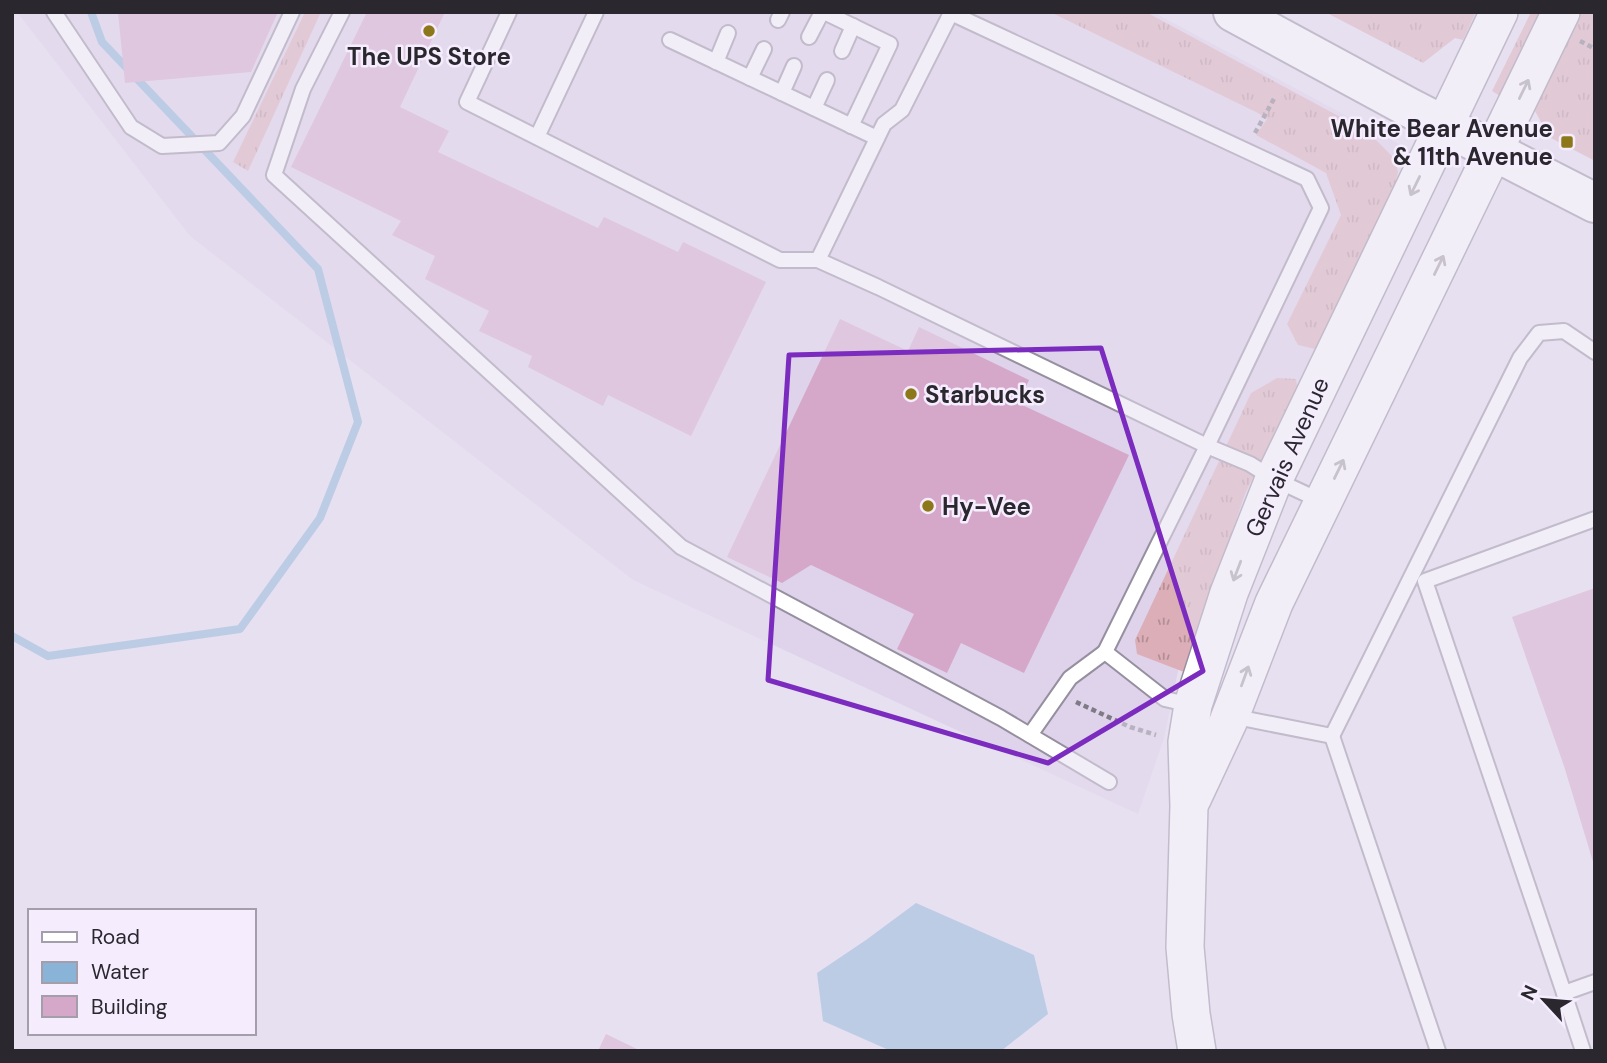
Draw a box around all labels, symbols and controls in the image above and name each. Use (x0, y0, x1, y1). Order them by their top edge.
marker: The UPS Store (421, 23, 437, 39)
place label: The UPS Store (347, 41, 511, 72)
one-way arrow (1518, 79, 1531, 100)
place label: White Bear Avenue & 11th Avenue (1331, 113, 1553, 172)
marker: White Bear Avenue & 11th Avenue (1559, 134, 1575, 150)
one-way arrow (1407, 175, 1421, 196)
one-way arrow (1432, 255, 1446, 276)
street label: Gervais Avenue (1238, 372, 1336, 542)
place label: Starbucks (925, 379, 1045, 410)
marker: Starbucks (903, 386, 919, 402)
one-way arrow (1333, 459, 1347, 480)
place label: Hy-Vee (942, 491, 1031, 522)
marker: Hy-Vee (920, 498, 936, 514)
one-way arrow (1230, 559, 1243, 581)
one-way arrow (1239, 666, 1252, 688)
legend (28, 909, 256, 1035)
text: Road (91, 923, 140, 951)
text: Water (91, 958, 149, 986)
north arrow (1509, 965, 1579, 1035)
text: N (1515, 981, 1543, 1004)
text: Building (91, 993, 168, 1021)

